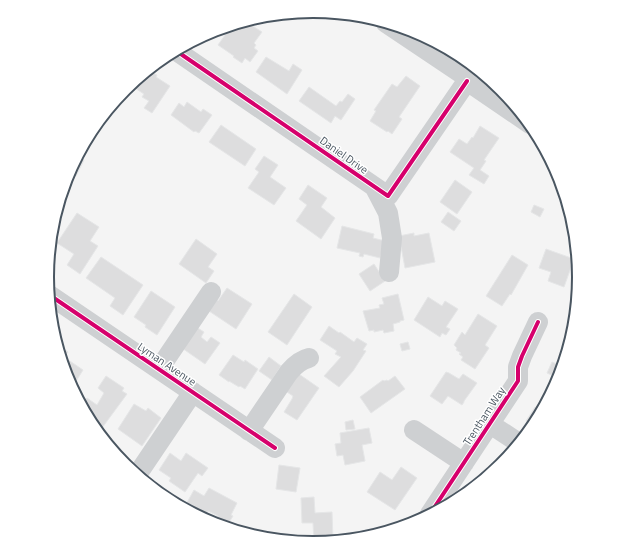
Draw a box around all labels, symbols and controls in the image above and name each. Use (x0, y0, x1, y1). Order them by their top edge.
street label: Daniel Drive (317, 133, 372, 178)
street label: Lyman Avenue (135, 338, 200, 390)
street label: Trentham Way (459, 383, 509, 449)

